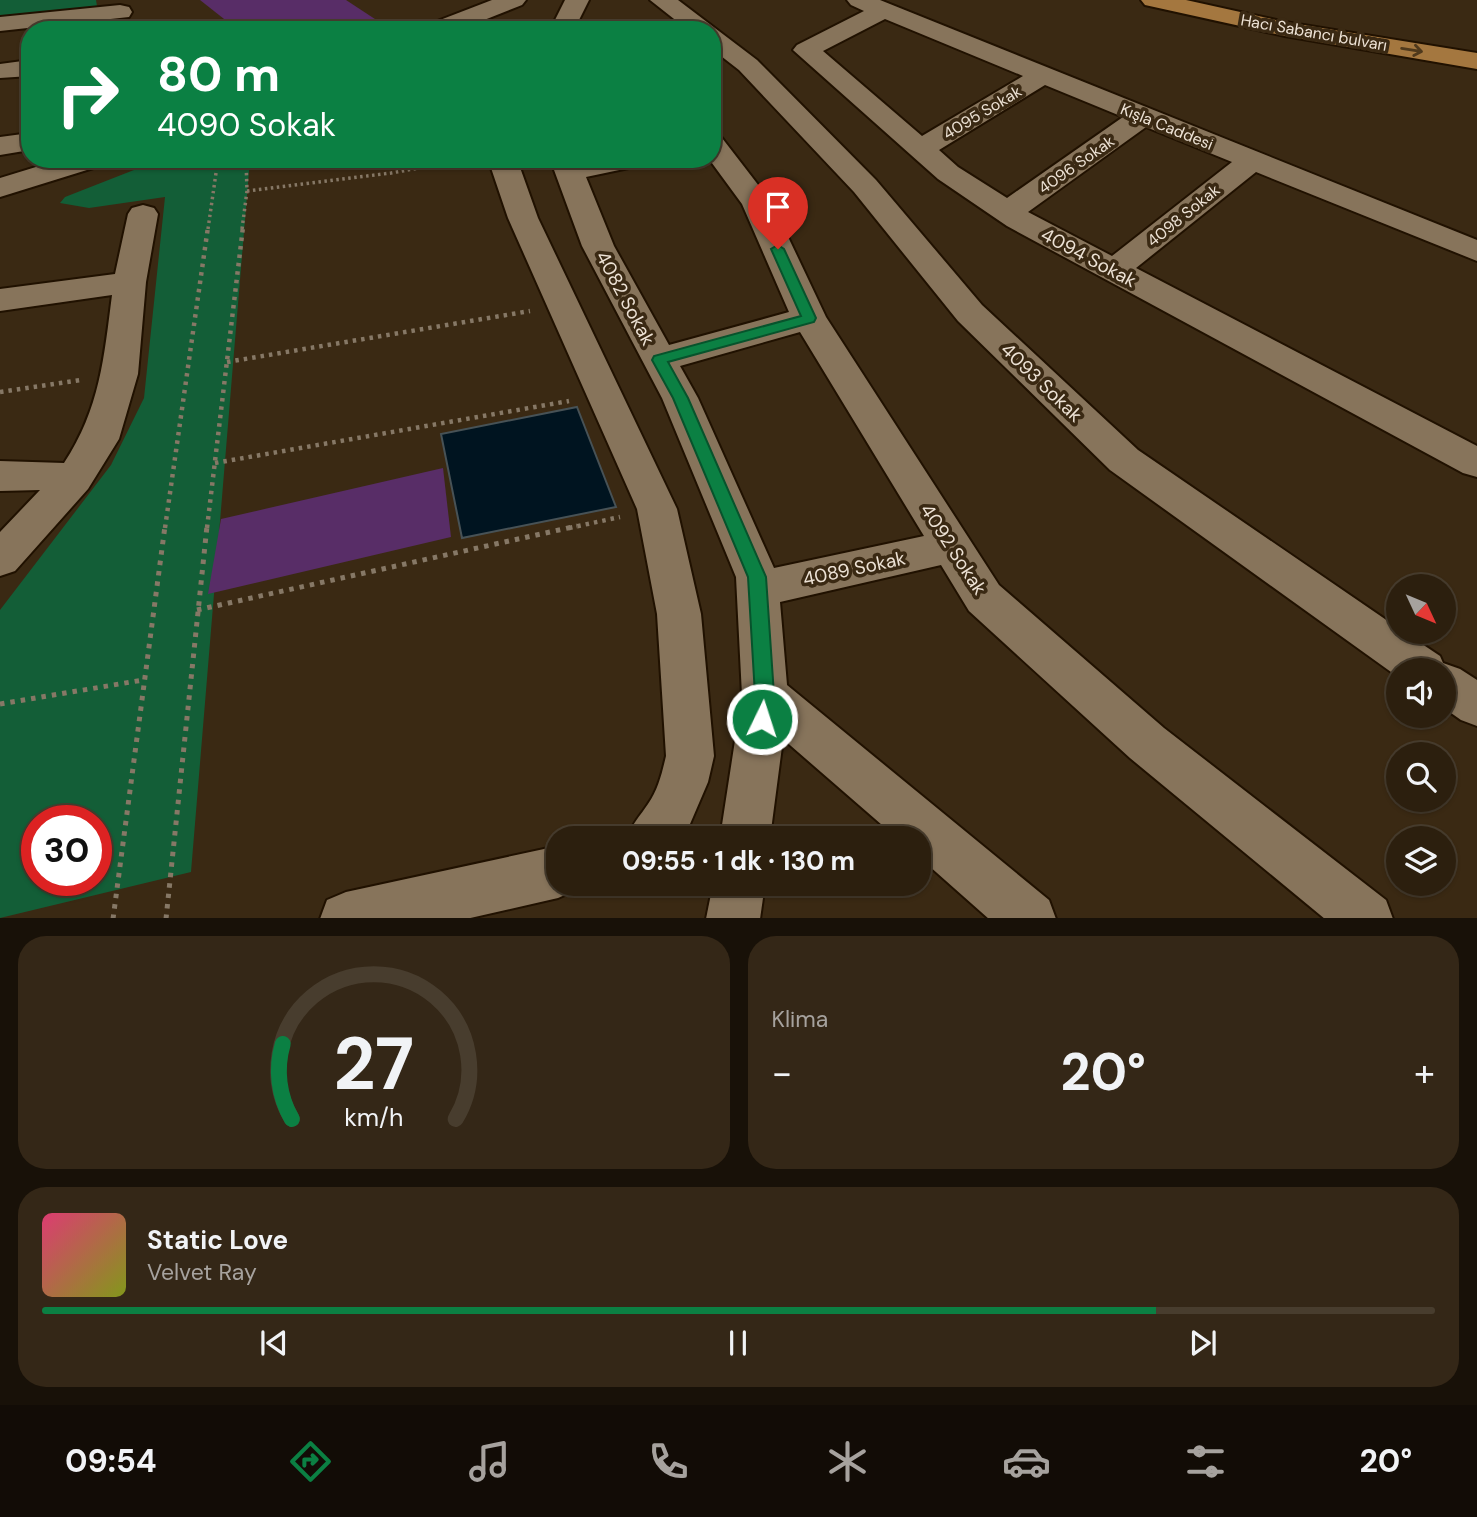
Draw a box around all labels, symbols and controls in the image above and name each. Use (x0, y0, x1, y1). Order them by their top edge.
street label: Hacı Sabancı bulvarı (1239, 9, 1389, 56)
text: 80 m (157, 42, 280, 106)
one-way arrow (1400, 44, 1423, 57)
icon: right (42, 49, 133, 140)
street label: 4095 Sokak (939, 81, 1025, 144)
street label: Kışla Caddesi (1117, 98, 1216, 155)
text: 4090 Sokak (157, 104, 336, 146)
street label: 4096 Sokak (1034, 130, 1119, 198)
pin (748, 177, 808, 249)
street label: 4098 Sokak (1143, 180, 1224, 251)
icon: arrive (759, 188, 797, 226)
street label: 4094 Sokak (1037, 222, 1141, 293)
street label: 4082 Sokak (590, 247, 661, 350)
street label: 4093 Sokak (996, 337, 1088, 428)
street label: 4092 Sokak (915, 499, 993, 600)
street label: 4089 Sokak (801, 545, 908, 592)
north arrow (1386, 574, 1456, 644)
map controls (1386, 574, 1456, 896)
button: sound (1386, 658, 1456, 728)
position arrow (725, 682, 799, 756)
button: search (1386, 742, 1456, 812)
speed limit sign: 30 (21, 805, 112, 896)
button: layers (1386, 826, 1456, 896)
text: 09:55 · 1 dk · 130 m (622, 844, 855, 878)
text: Klima (772, 1004, 828, 1034)
text: 27 (333, 1017, 414, 1112)
text: 20° (1061, 1038, 1146, 1106)
text: − (772, 1048, 792, 1098)
text: + (1414, 1048, 1435, 1098)
text: km/h (344, 1100, 403, 1133)
text: Static Love (147, 1223, 288, 1257)
text: Velvet Ray (147, 1257, 257, 1287)
icon: previous (255, 1324, 293, 1362)
icon: pause (719, 1324, 757, 1362)
icon: next (1184, 1324, 1222, 1362)
icon: directions (286, 1437, 335, 1486)
icon: music (465, 1437, 514, 1486)
icon: phone (644, 1437, 693, 1486)
icon: climate (823, 1437, 872, 1486)
icon: car (1002, 1437, 1051, 1486)
icon: filters (1181, 1437, 1230, 1486)
text: 09:54 (65, 1440, 157, 1482)
text: 20° (1360, 1440, 1412, 1482)

